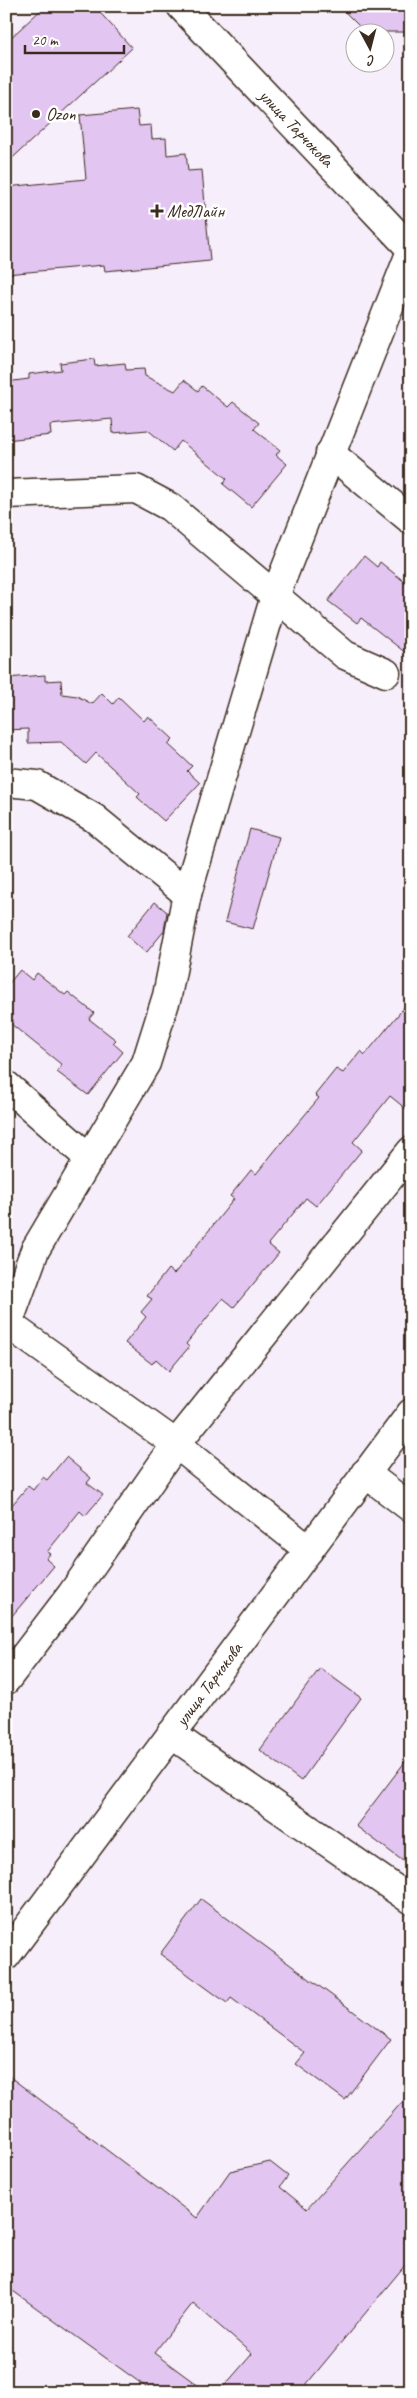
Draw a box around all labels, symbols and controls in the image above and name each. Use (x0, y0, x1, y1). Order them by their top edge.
scale bar (25, 22, 124, 54)
north arrow (344, 22, 394, 72)
text: 20 m (32, 31, 59, 50)
text: С (365, 52, 376, 70)
street label: улица Тарчокова (254, 84, 339, 172)
place label: Ozon (46, 103, 76, 125)
marker: Ozon (30, 108, 42, 120)
place label: МедЛайн (167, 200, 226, 222)
marker: МедЛайн (151, 205, 163, 217)
street label: улица Тарчокова (170, 1637, 248, 1731)

